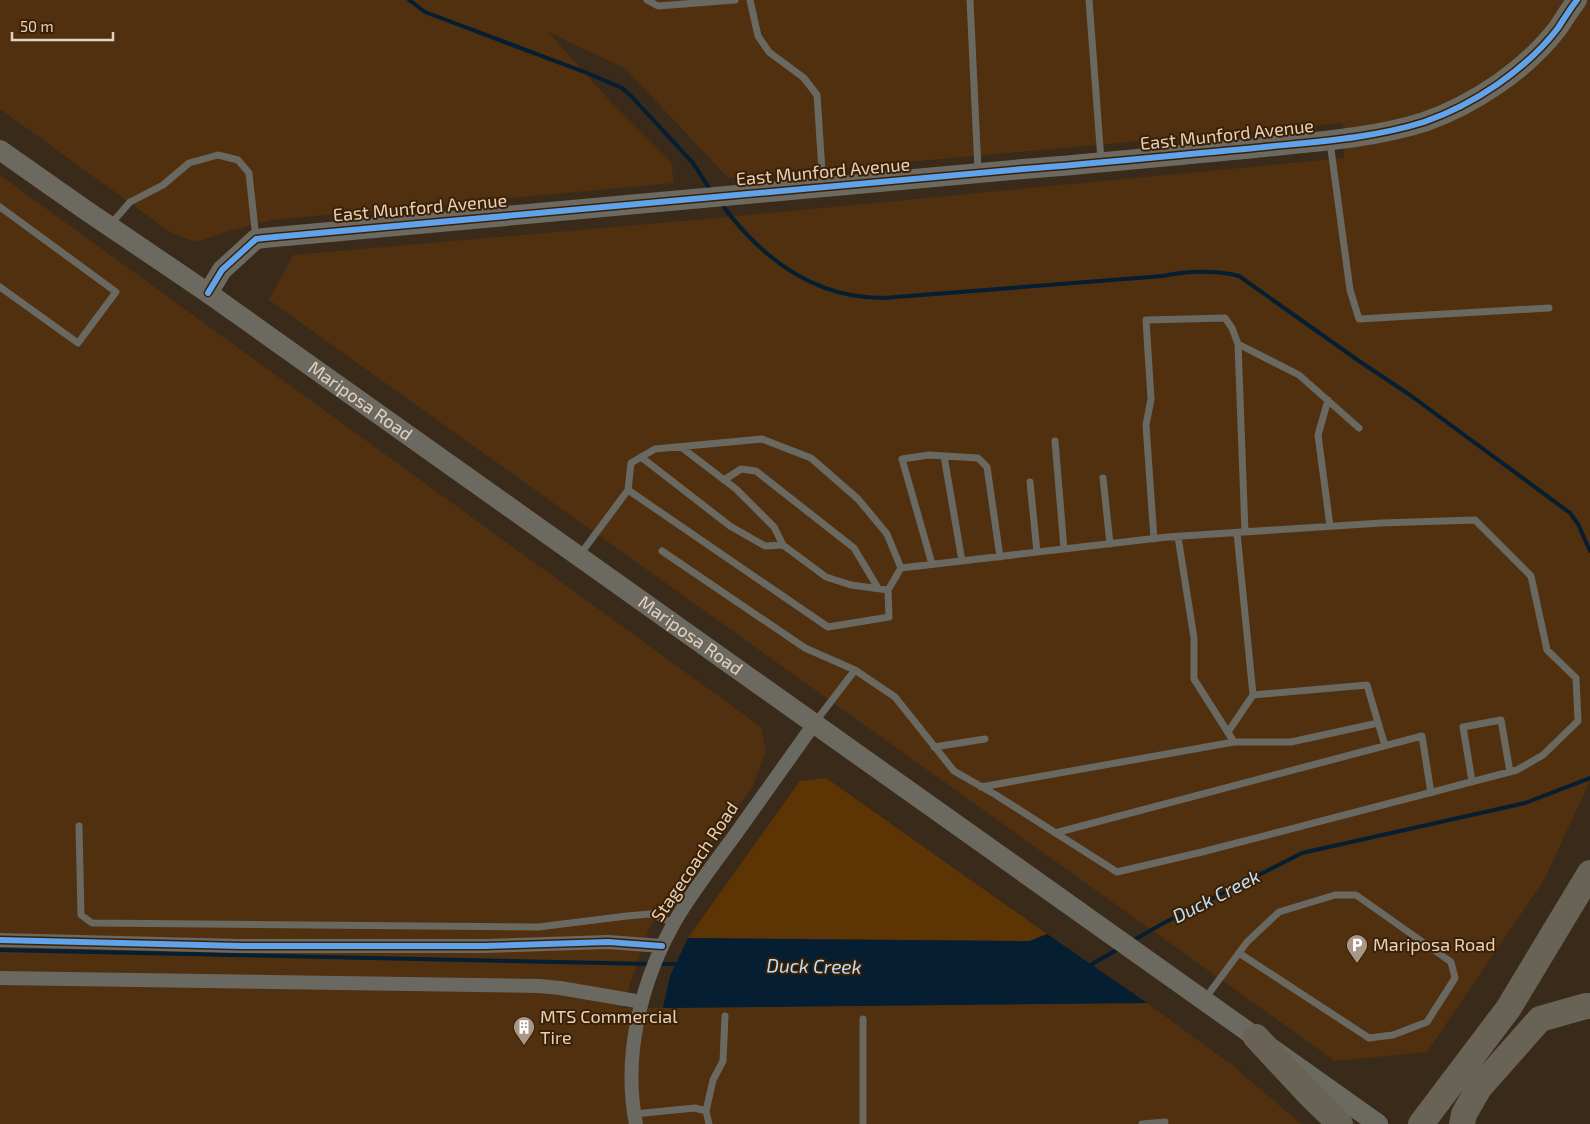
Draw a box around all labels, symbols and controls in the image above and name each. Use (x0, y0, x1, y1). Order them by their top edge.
scale bar (12, 10, 114, 42)
text: 50 m (20, 17, 54, 35)
street label: East Munford Avenue (1139, 114, 1315, 154)
street label: East Munford Avenue (735, 152, 911, 190)
street label: East Munford Avenue (332, 188, 508, 226)
street label: Mariposa Road (304, 356, 417, 445)
street label: Mariposa Road (635, 590, 747, 679)
street label: Stagecoach Road (646, 797, 742, 926)
water label: Duck Creek (1168, 864, 1263, 927)
parking icon: Mariposa Road (1345, 933, 1369, 964)
place label: Mariposa Road (1373, 933, 1496, 955)
water label: Duck Creek (766, 953, 862, 978)
place label: MTS Commercial Tire (540, 1005, 678, 1048)
building icon: MTS Commercial Tire (512, 1015, 536, 1046)

